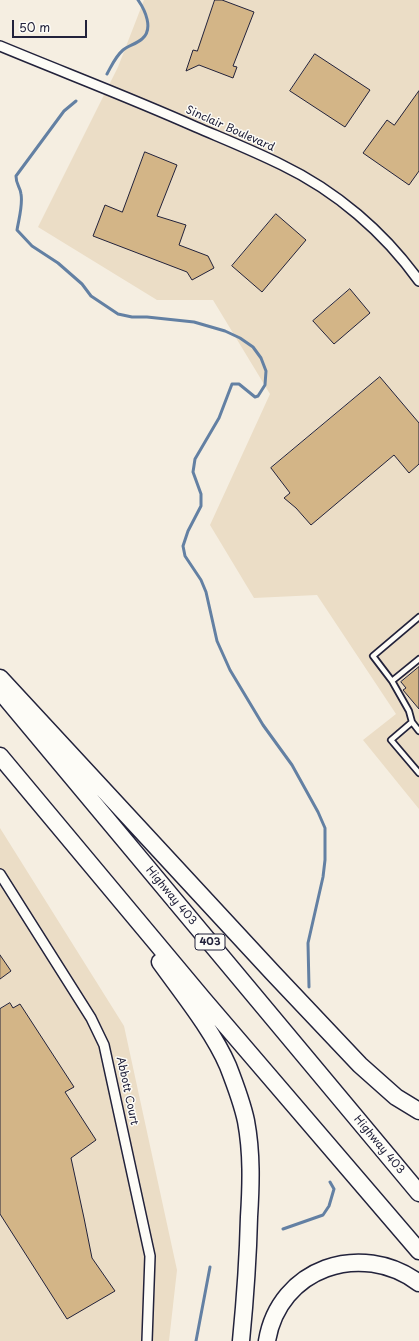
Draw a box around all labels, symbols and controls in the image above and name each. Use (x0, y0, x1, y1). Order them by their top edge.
scale bar (14, 12, 89, 38)
text: 50 m (19, 18, 50, 36)
street label: Sinclair Boulevard (184, 103, 276, 155)
street label: Highway 403 (143, 864, 199, 928)
road number: 403 (195, 934, 225, 950)
street label: Abbott Court (113, 1055, 141, 1127)
street label: Highway 403 (351, 1113, 407, 1177)

